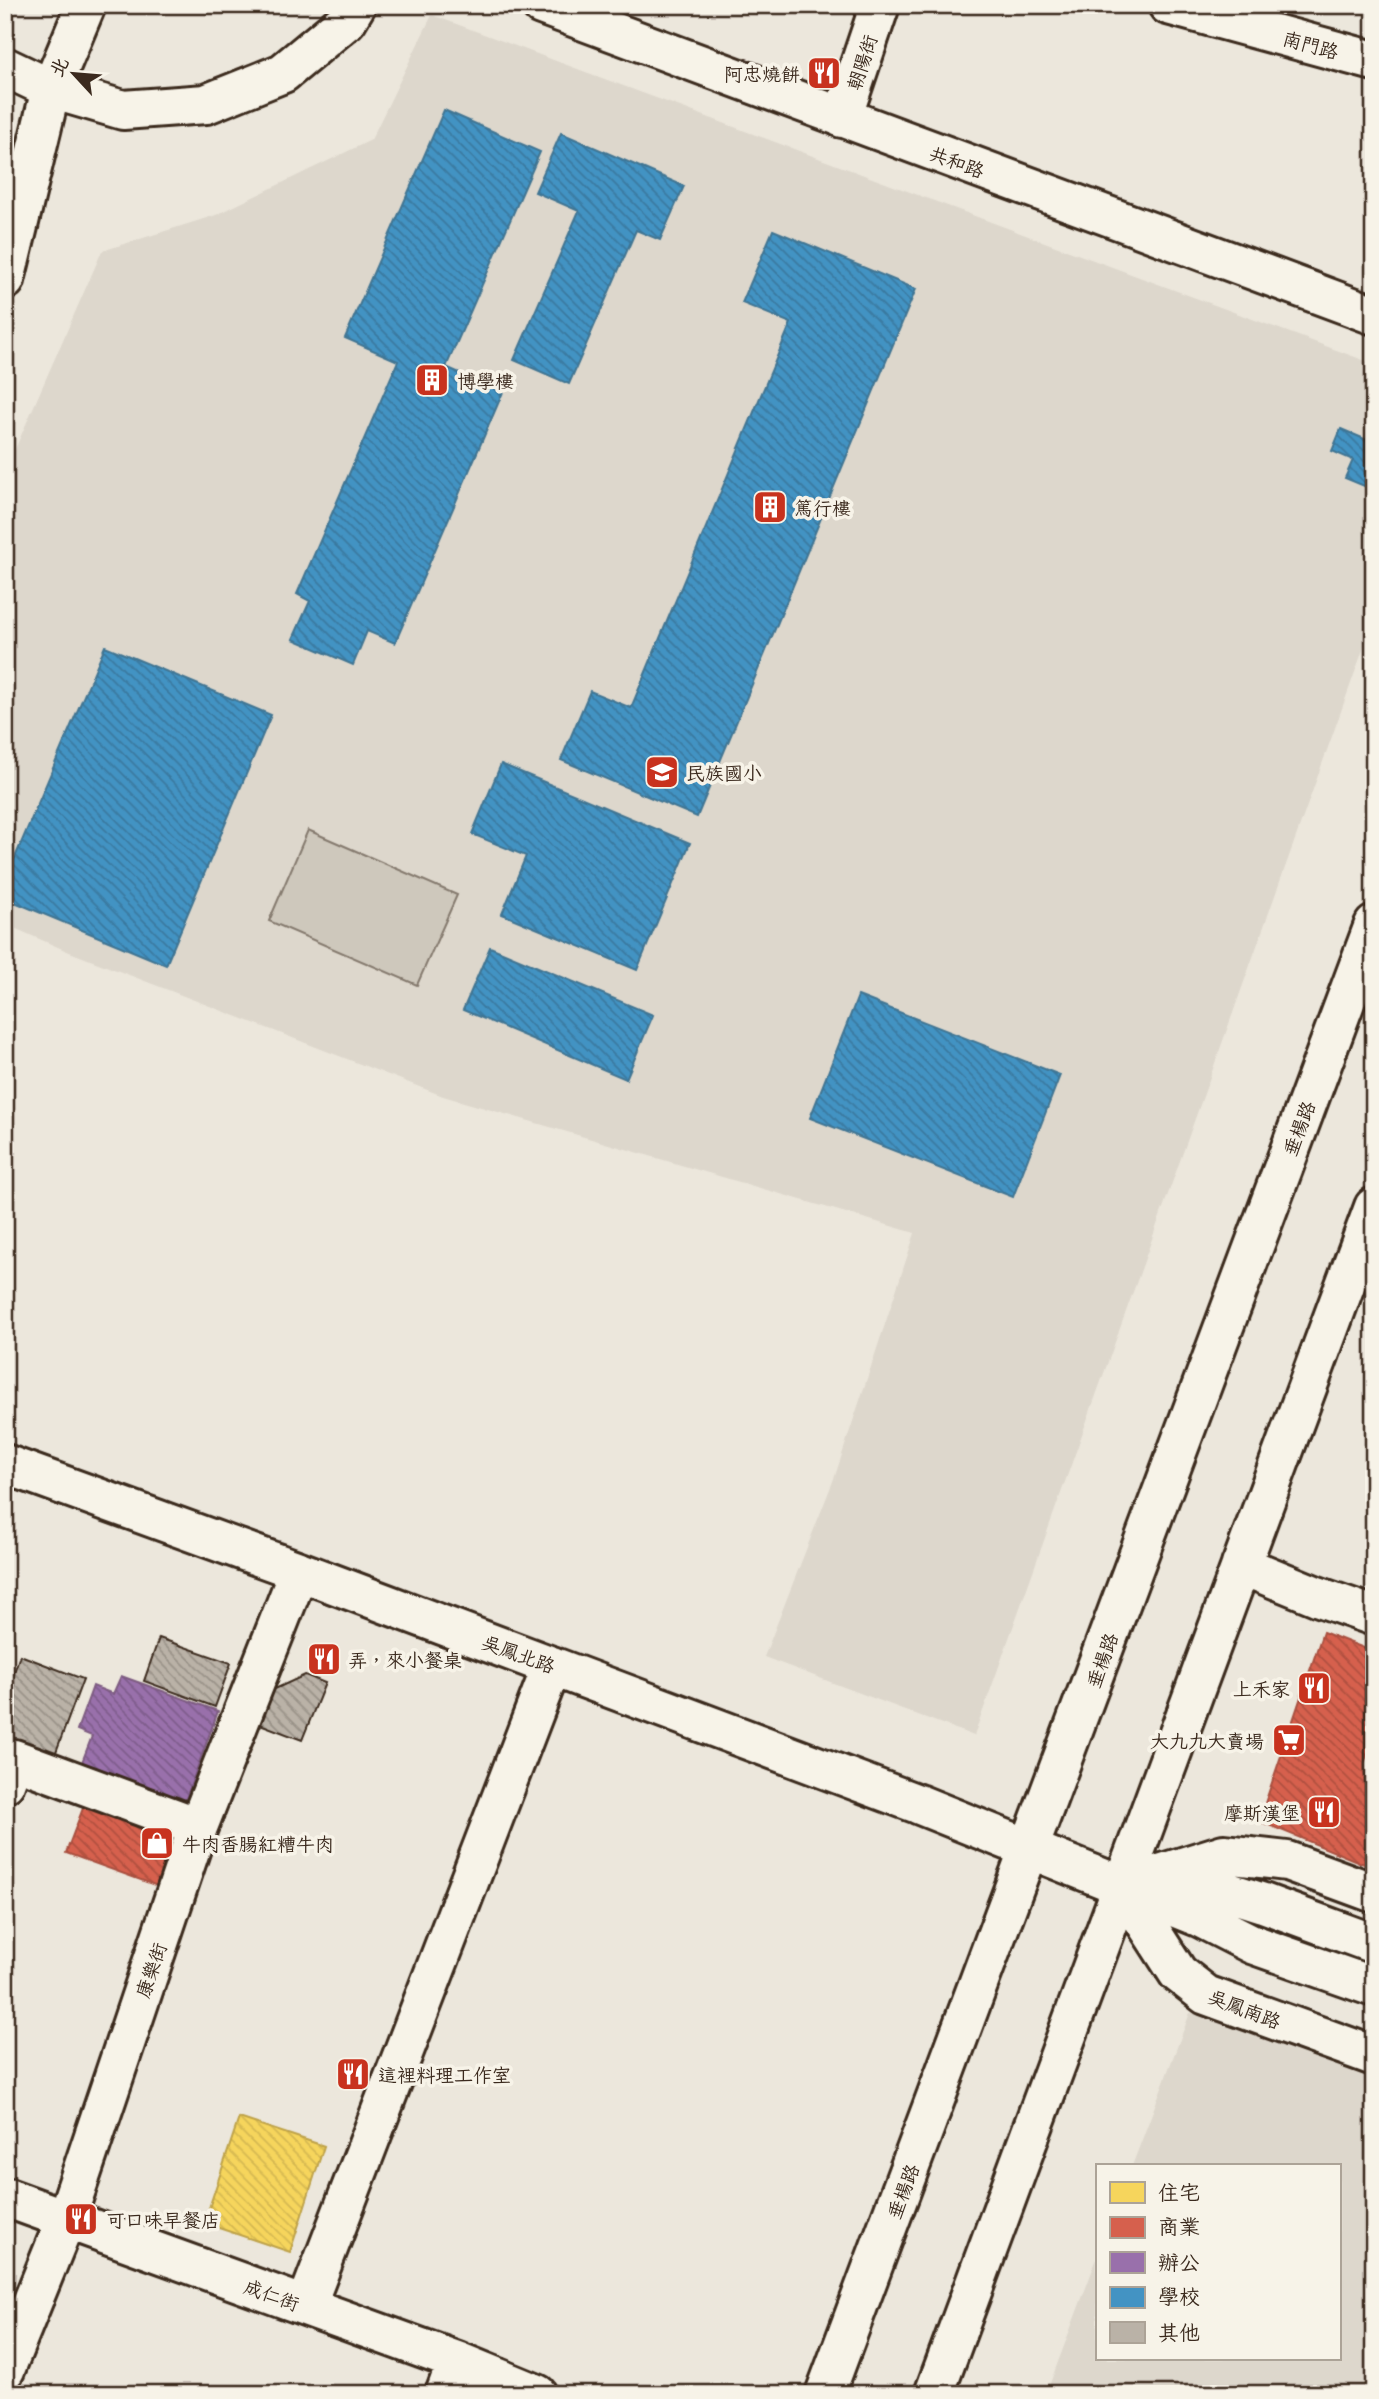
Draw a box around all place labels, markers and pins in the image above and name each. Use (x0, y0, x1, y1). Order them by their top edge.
restaurant icon: 阿忠燒餅 (805, 54, 843, 92)
place label: 阿忠燒餅 (724, 59, 800, 87)
building icon: 博學樓 (413, 361, 451, 399)
place label: 博學樓 (457, 366, 514, 394)
building icon: 篤行樓 (751, 488, 789, 526)
place label: 篤行樓 (794, 493, 851, 521)
school or university icon: 民族國小 (643, 753, 681, 791)
place label: 民族國小 (686, 758, 762, 786)
restaurant icon: 弄，來小餐桌 (305, 1640, 343, 1678)
place label: 弄，來小餐桌 (348, 1645, 462, 1673)
restaurant icon: 上禾家 (1295, 1669, 1333, 1707)
place label: 上禾家 (1233, 1674, 1290, 1702)
supermarket icon: 大九九大賣場 (1270, 1721, 1308, 1759)
place label: 大九九大賣場 (1150, 1726, 1264, 1754)
restaurant icon: 摩斯漢堡 (1305, 1793, 1343, 1831)
place label: 摩斯漢堡 (1224, 1798, 1300, 1826)
shop icon: 牛肉香腸紅糟牛肉 (138, 1824, 176, 1862)
place label: 牛肉香腸紅糟牛肉 (182, 1829, 334, 1857)
restaurant icon: 這裡料理工作室 (334, 2055, 372, 2093)
place label: 這裡料理工作室 (378, 2060, 511, 2088)
restaurant icon: 可口味早餐店 (62, 2200, 100, 2238)
place label: 可口味早餐店 (106, 2205, 220, 2233)

